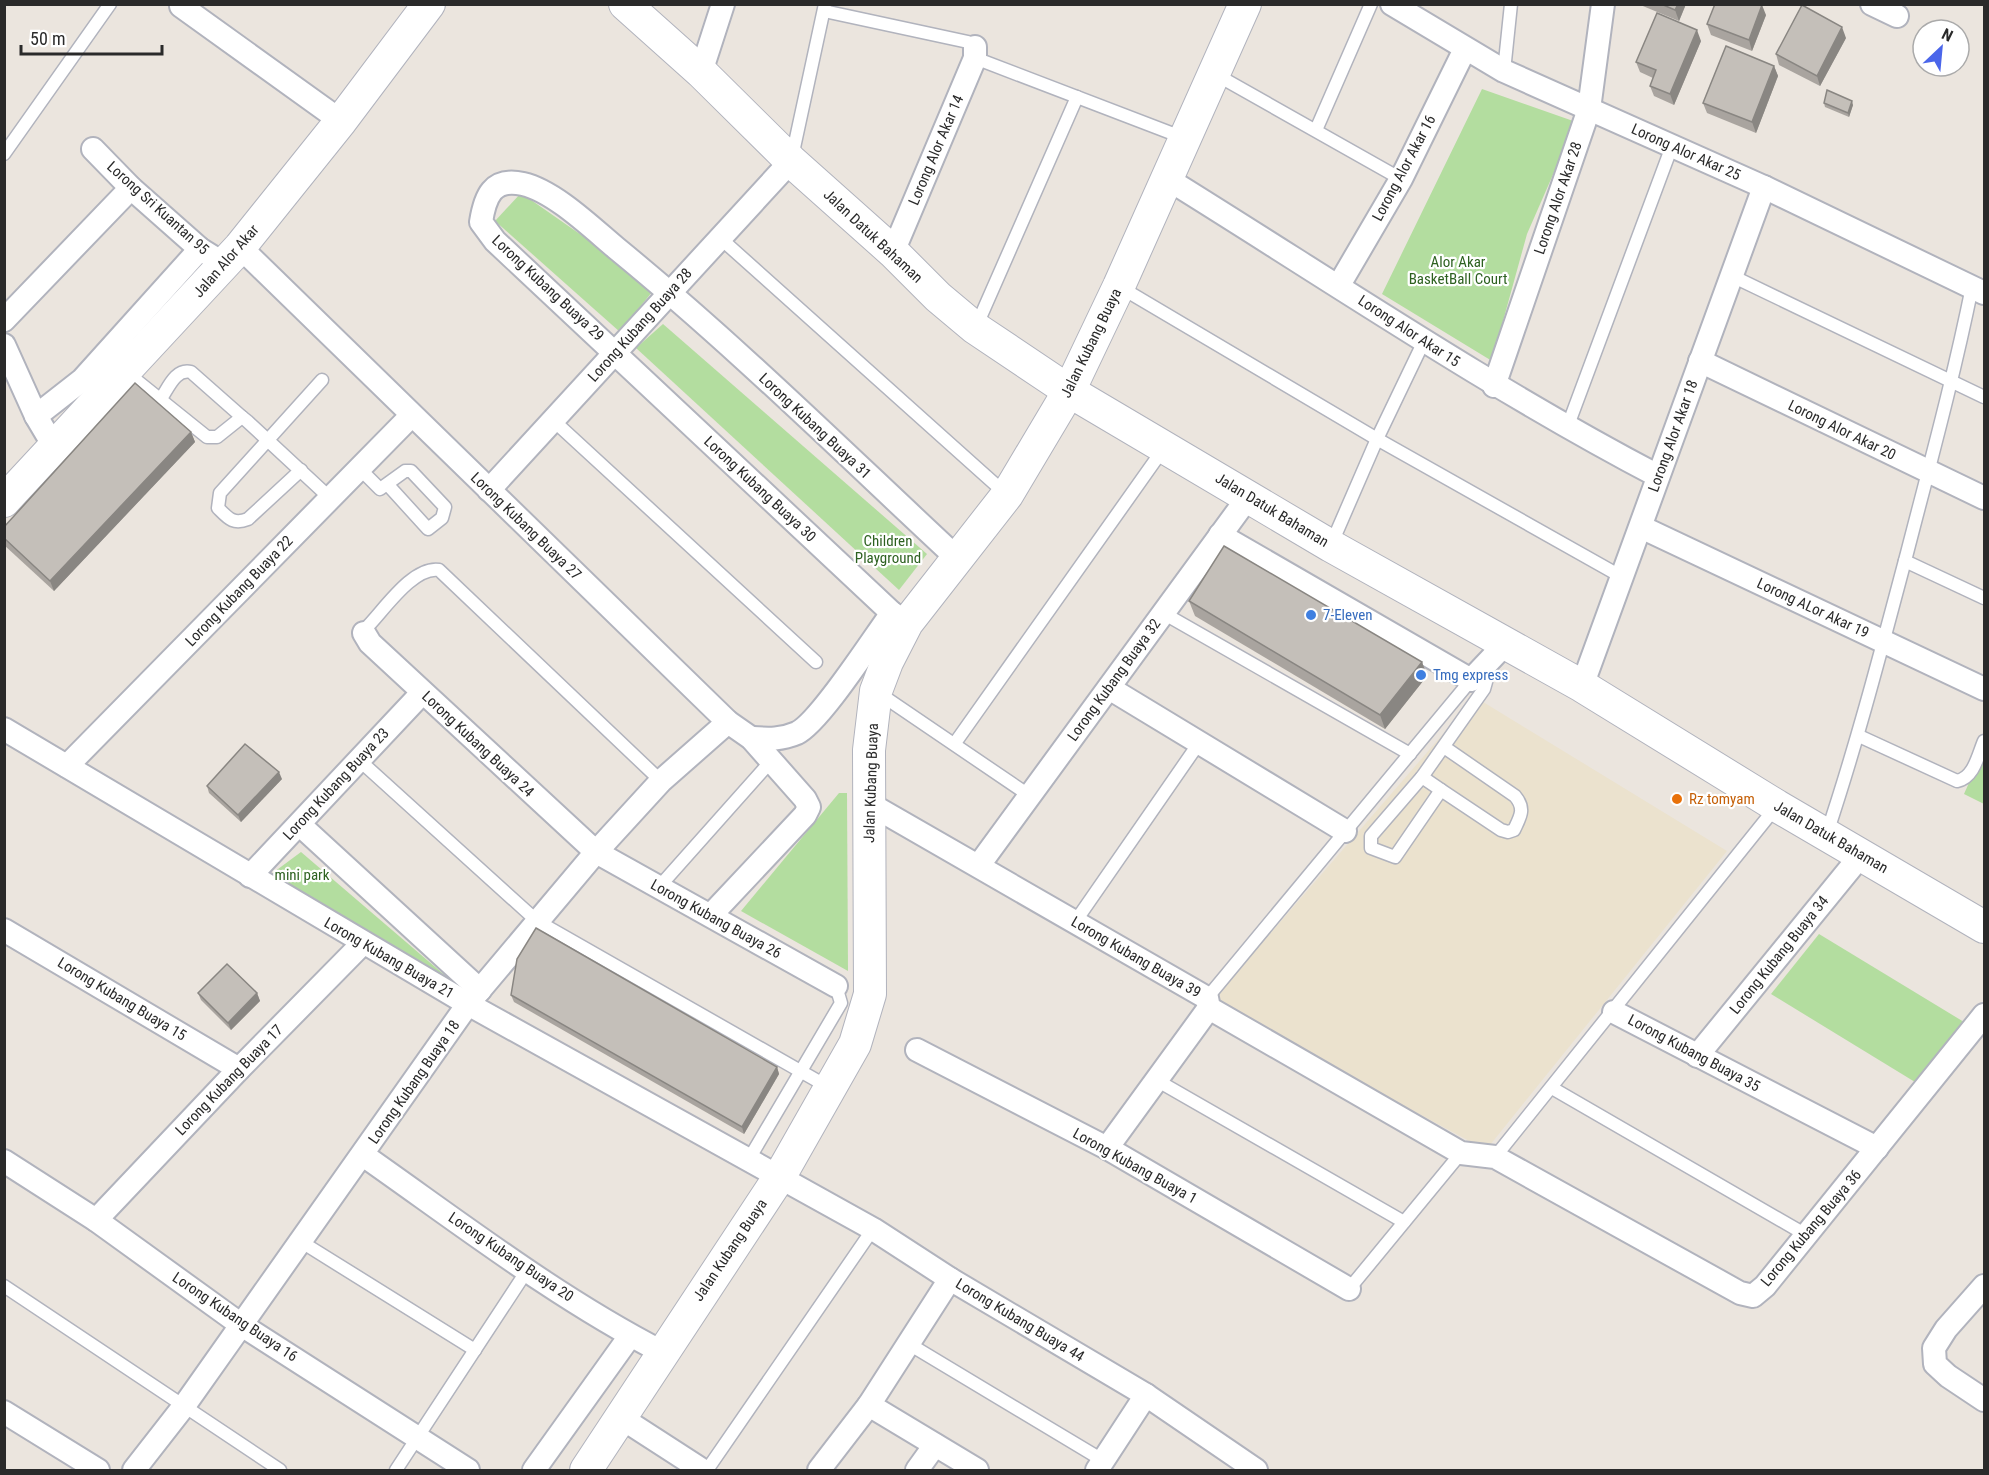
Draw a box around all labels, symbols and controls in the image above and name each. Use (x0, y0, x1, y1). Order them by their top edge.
scale bar (21, 18, 162, 56)
north arrow (1911, 18, 1971, 78)
text: N (1939, 24, 1956, 46)
text: 50 m (30, 28, 65, 49)
street label: Lorong Alor Akar 14 (905, 92, 967, 208)
street label: Lorong Alor Akar 16 (1368, 112, 1440, 224)
street label: Lorong Alor Akar 25 (1629, 120, 1743, 184)
street label: Lorong Alor Akar 28 (1530, 139, 1586, 257)
street label: Lorong Sri Kuantan 95 (103, 158, 213, 258)
street label: Jalan Datuk Bahaman (820, 185, 926, 287)
street label: Jalan Alor Akar (189, 221, 263, 301)
street label: Lorong Kubang Buaya 29 (488, 231, 608, 345)
park label: Alor Akar BasketBall Court (1409, 253, 1507, 288)
street label: Lorong Kubang Buaya 28 (584, 264, 696, 386)
street label: Jalan Kubang Buaya (1057, 285, 1125, 401)
street label: Lorong Alor Akar 15 (1355, 291, 1463, 371)
street label: Lorong Kubang Buaya 31 (755, 369, 875, 483)
street label: Lorong Alor Akar 18 (1644, 378, 1702, 494)
street label: Lorong Alor Akar 20 (1785, 396, 1899, 464)
street label: Lorong Kubang Buaya 30 (700, 432, 820, 546)
street label: Lorong Kubang Buaya 27 (467, 469, 585, 583)
street label: Jalan Datuk Bahaman (1212, 469, 1332, 551)
street label: Lorong Kubang Buaya 22 (182, 532, 296, 650)
park label: Children Playground (855, 532, 921, 567)
street label: Lorong ALor Akar 19 (1754, 574, 1872, 642)
place label: 7-Eleven (1323, 606, 1373, 624)
marker: 7-Eleven (1304, 608, 1318, 622)
street label: Lorong Kubang Buaya 32 (1064, 615, 1164, 745)
place label: Tmg express (1433, 666, 1508, 684)
marker: Tmg express (1414, 668, 1428, 682)
street label: Lorong Kubang Buaya 24 (418, 687, 538, 801)
street label: Jalan Kubang Buaya (860, 723, 882, 843)
street label: Lorong Kubang Buaya 23 (279, 724, 393, 844)
place label: Rz tomyam (1689, 790, 1755, 808)
marker: Rz tomyam (1670, 792, 1684, 806)
street label: Jalan Datuk Bahaman (1771, 797, 1891, 877)
park label: mini park (275, 866, 330, 884)
street label: Lorong Kubang Buaya 26 (647, 876, 785, 962)
street label: Lorong Kubang Buaya 34 (1726, 892, 1832, 1018)
street label: Lorong Kubang Buaya 39 (1068, 913, 1204, 1001)
street label: Lorong Kubang Buaya 21 (321, 914, 457, 1002)
street label: Lorong Kubang Buaya 15 (54, 953, 190, 1045)
street label: Lorong Kubang Buaya 35 (1625, 1011, 1763, 1095)
street label: Lorong Kubang Buaya 18 (365, 1017, 463, 1147)
street label: Lorong Kubang Buaya 17 (172, 1021, 286, 1139)
street label: Lorong Kubang Buaya 1 (1070, 1124, 1200, 1208)
street label: Lorong Kubang Buaya 36 (1757, 1166, 1865, 1290)
street label: Jalan Kubang Buaya (689, 1195, 771, 1305)
street label: Lorong Kubang Buaya 20 (445, 1209, 577, 1305)
street label: Lorong Kubang Buaya 16 (169, 1269, 301, 1365)
street label: Lorong Kubang Buaya 44 (952, 1274, 1088, 1366)

